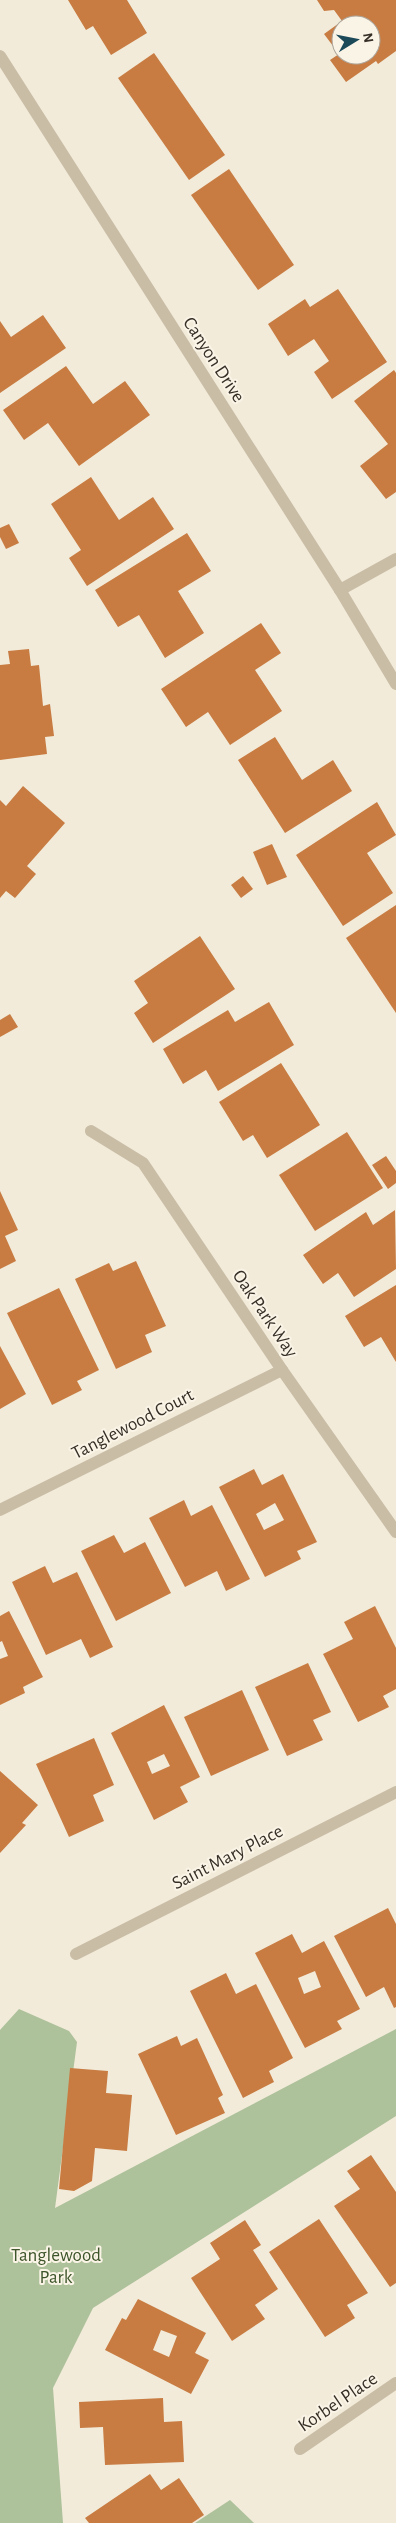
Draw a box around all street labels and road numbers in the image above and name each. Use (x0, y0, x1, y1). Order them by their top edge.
street label: Canyon Drive (179, 314, 248, 406)
street label: Oak Park Way (229, 1267, 301, 1361)
street label: Tanglewood Court (69, 1385, 197, 1463)
street label: Saint Mary Place (169, 1821, 286, 1893)
street label: Korbel Place (295, 2369, 381, 2436)

